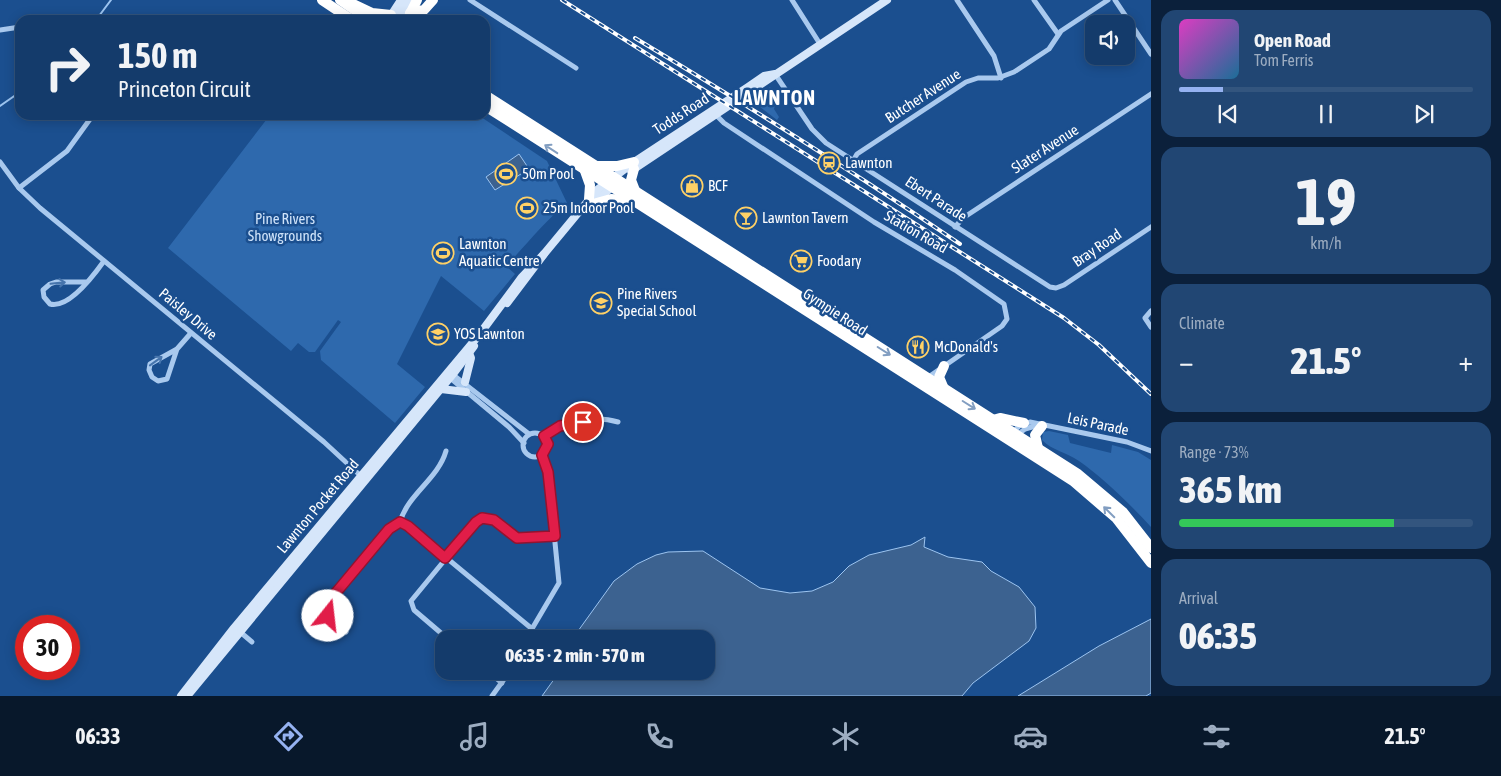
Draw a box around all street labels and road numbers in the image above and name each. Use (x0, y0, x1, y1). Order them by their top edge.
street label: Butcher Avenue (882, 65, 964, 126)
street label: Todds Road (650, 89, 712, 138)
street label: Slater Avenue (1008, 121, 1081, 176)
street label: Ebert Parade (902, 172, 970, 225)
street label: Station Road (882, 207, 951, 257)
street label: Bray Road (1069, 225, 1124, 270)
street label: Paisley Drive (156, 284, 221, 343)
street label: Gympie Road (800, 285, 871, 339)
street label: Leis Parade (1066, 409, 1131, 438)
street label: Lawnton Pocket Road (273, 455, 362, 556)

